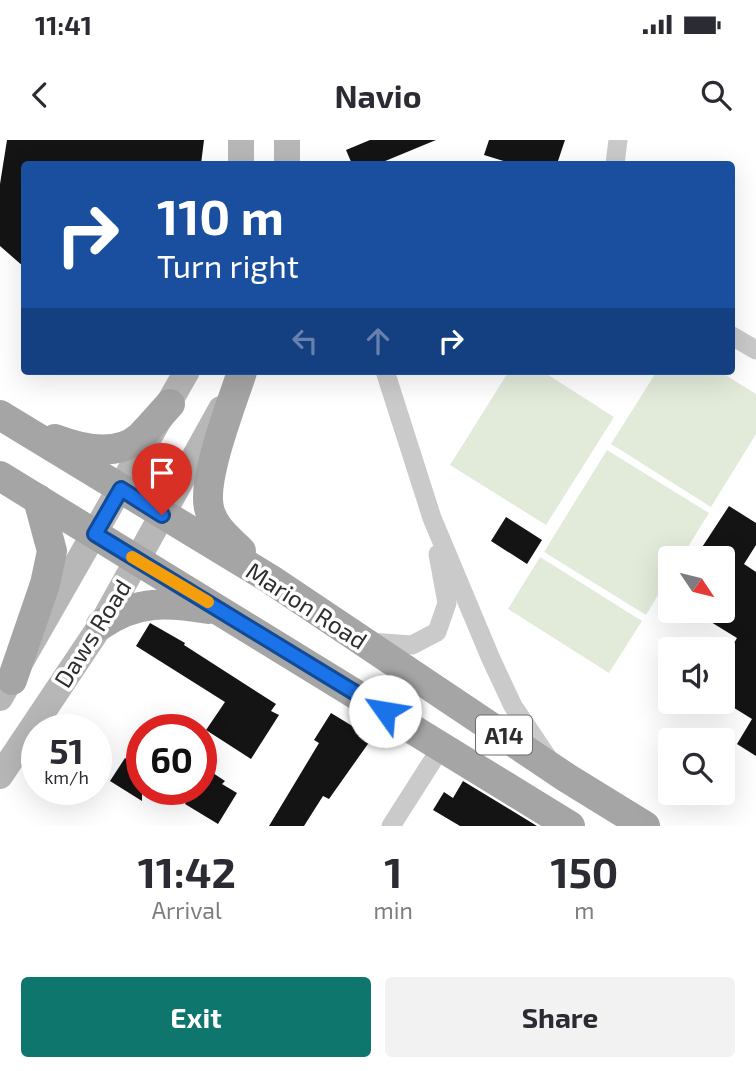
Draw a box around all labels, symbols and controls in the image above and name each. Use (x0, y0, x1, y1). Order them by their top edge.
text: 11:41 (35, 9, 92, 40)
icon: back (21, 76, 59, 114)
text: Navio (334, 76, 422, 114)
icon: search (697, 76, 735, 114)
text: 110 m (157, 186, 284, 245)
icon: right (42, 189, 133, 280)
text: Turn right (157, 246, 299, 284)
icon: left (286, 322, 324, 360)
icon: ahead (359, 322, 397, 360)
icon: right (432, 322, 470, 360)
pin (132, 443, 192, 515)
icon: arrive (143, 454, 181, 492)
north arrow (658, 546, 735, 623)
map controls (658, 546, 735, 805)
street label: Marion Road (241, 555, 373, 655)
street label: Daws Road (47, 574, 137, 692)
button: sound (658, 637, 735, 714)
position arrow (348, 674, 422, 748)
speed limit sign: 60 (126, 714, 217, 805)
road number: A14 (476, 716, 532, 754)
button: search (658, 728, 735, 805)
text: 51 (49, 729, 84, 771)
text: km/h (44, 766, 89, 788)
text: 11:42 (138, 846, 236, 896)
text: 1 (384, 846, 402, 896)
text: 150 (550, 846, 618, 896)
text: Arrival (152, 896, 222, 924)
text: min (374, 896, 413, 924)
text: m (574, 896, 594, 924)
button: Exit (21, 977, 371, 1057)
button: Share (385, 977, 735, 1057)

